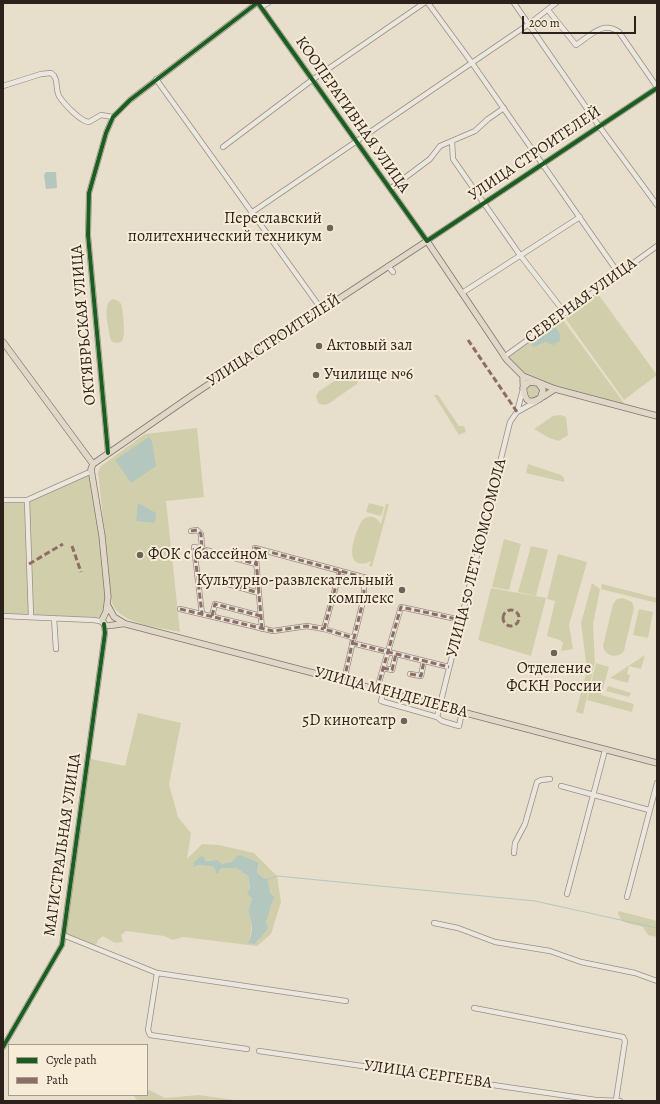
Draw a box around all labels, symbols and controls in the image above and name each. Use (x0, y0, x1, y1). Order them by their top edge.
scale bar (524, 8, 638, 34)
text: 200 m (529, 15, 560, 31)
street label: КООПЕРАТИВНАЯ УЛИЦА (291, 33, 413, 197)
street label: УЛИЦА СТРОИТЕЛЕЙ (465, 103, 605, 205)
place label: Переславский политехнический техникум (128, 209, 322, 247)
marker: Переславский политехнический техникум (325, 223, 335, 233)
street label: ОКТЯБРЬСКАЯ УЛИЦА (67, 244, 101, 406)
street label: СЕВЕРНАЯ УЛИЦА (521, 254, 641, 348)
street label: УЛИЦА СТРОИТЕЛЕЙ (204, 291, 344, 391)
place label: Актовый зал (327, 336, 413, 356)
marker: Актовый зал (314, 341, 324, 351)
place label: Училище №6 (324, 365, 413, 385)
marker: Училище №6 (311, 370, 321, 380)
street label: УЛИЦА 50 ЛЕТ КОМСОМОЛА (443, 457, 511, 659)
place label: ФОК с бассейном (148, 545, 268, 565)
marker: ФОК с бассейном (135, 550, 145, 560)
place label: Культурно-развлекательный комплекс (196, 571, 394, 609)
marker: Культурно-развлекательный комплекс (397, 585, 407, 595)
marker: Отделение ФСКН России (549, 648, 559, 658)
place label: Отделение ФСКН России (506, 659, 602, 697)
street label: УЛИЦА МЕНДЕЛЕЕВА (312, 663, 470, 723)
place label: 5D кинотеатр (302, 711, 396, 731)
marker: 5D кинотеатр (399, 716, 409, 726)
street label: МАГИСТРАЛЬНАЯ УЛИЦА (41, 752, 85, 938)
legend (8, 1044, 148, 1096)
text: Cycle path (46, 1052, 97, 1068)
street label: УЛИЦА СЕРГЕЕВА (363, 1057, 493, 1093)
text: Path (46, 1072, 68, 1088)

